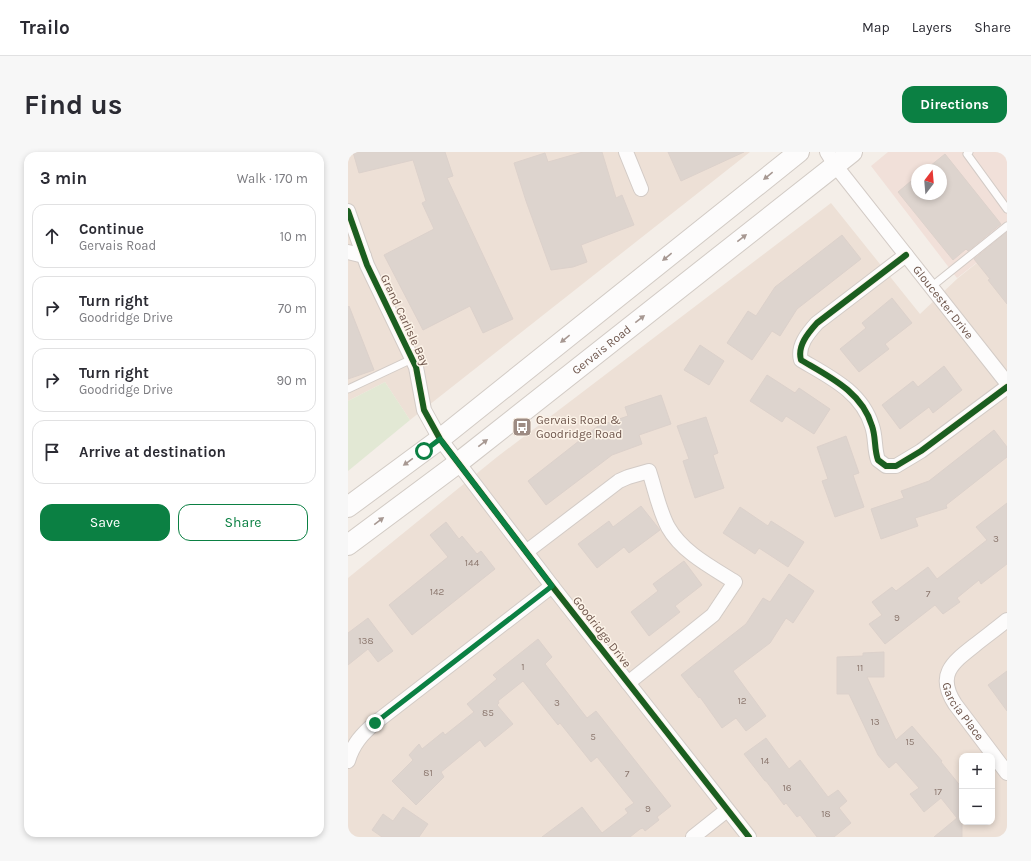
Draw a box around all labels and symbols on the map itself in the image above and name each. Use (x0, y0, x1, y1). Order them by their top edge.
north arrow (911, 164, 947, 200)
one-way arrow (763, 172, 774, 181)
one-way arrow (736, 234, 747, 243)
one-way arrow (661, 253, 672, 262)
street label: Gloucester Drive (910, 263, 976, 342)
street label: Grand Carlisle Bay (378, 272, 433, 368)
one-way arrow (634, 315, 645, 323)
street label: Gervais Road (569, 322, 634, 377)
one-way arrow (560, 334, 571, 343)
place label: Gervais Road & Goodridge Road (536, 413, 622, 441)
bus stop icon: Gervais Road & Goodridge Road (511, 416, 533, 438)
one-way arrow (478, 439, 488, 447)
route start (415, 442, 433, 460)
one-way arrow (403, 458, 414, 466)
one-way arrow (374, 517, 385, 525)
house number: 3 (993, 533, 999, 545)
house number: 144 (465, 557, 480, 569)
house number: 142 (430, 586, 445, 598)
house number: 7 (926, 588, 931, 600)
street label: Goodridge Drive (570, 593, 634, 671)
house number: 9 (894, 612, 900, 624)
house number: 138 (358, 635, 374, 647)
house number: 1 (521, 661, 525, 673)
house number: 11 (857, 662, 863, 674)
street label: Garcia Place (939, 681, 987, 743)
house number: 12 (737, 695, 747, 707)
house number: 3 (554, 697, 560, 709)
house number: 85 (482, 707, 494, 719)
route end (366, 714, 384, 732)
house number: 13 (870, 716, 880, 728)
house number: 5 (590, 731, 596, 743)
house number: 15 (906, 736, 915, 748)
house number: 14 (761, 755, 770, 767)
house number: 81 (423, 767, 433, 779)
house number: 7 (625, 768, 630, 780)
house number: 16 (782, 782, 792, 794)
house number: 17 (934, 786, 942, 798)
house number: 9 (645, 803, 651, 815)
house number: 18 (821, 808, 831, 820)

